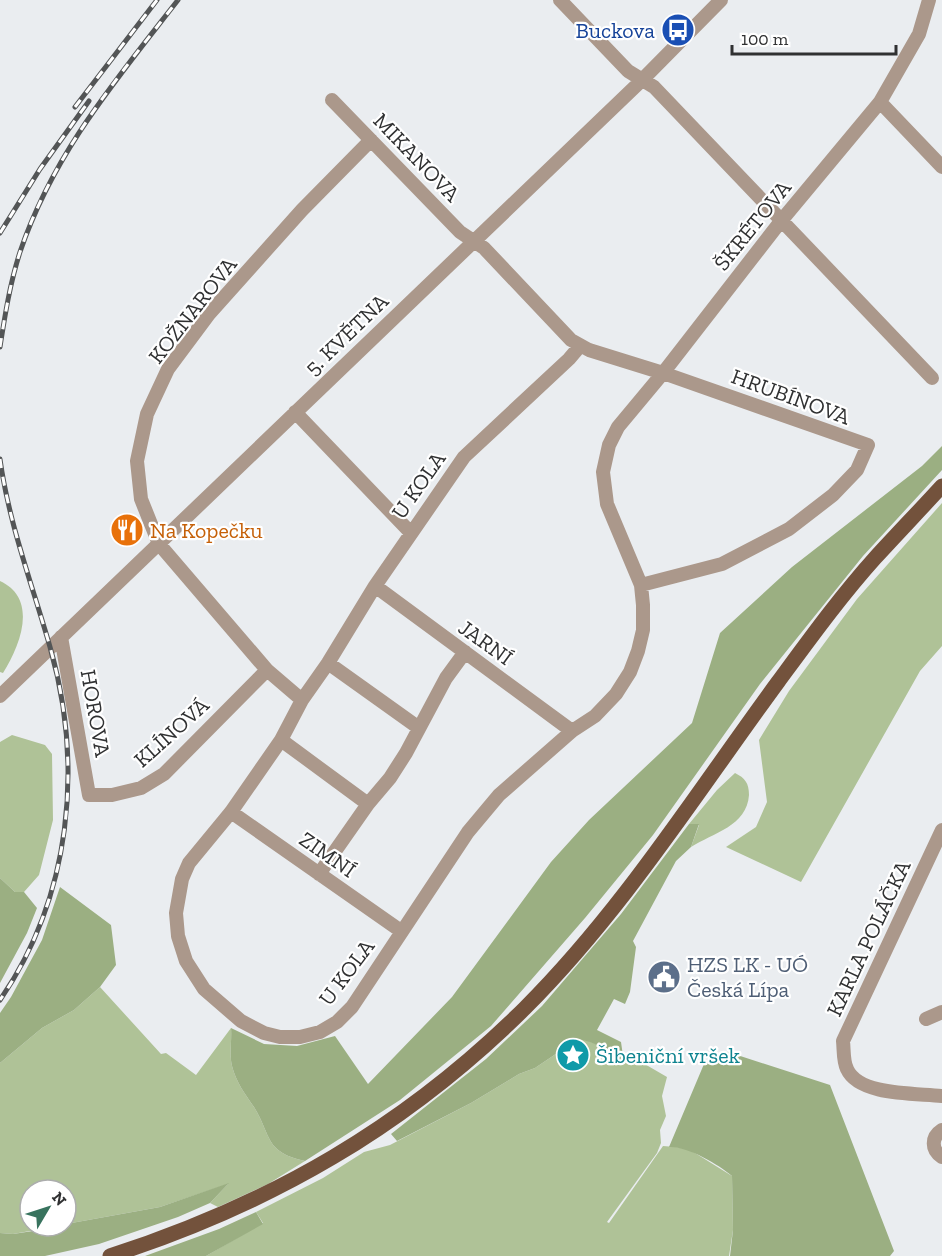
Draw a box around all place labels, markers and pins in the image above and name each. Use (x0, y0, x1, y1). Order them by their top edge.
bus stop icon: Buckova (660, 12, 696, 48)
place label: Buckova (575, 17, 655, 44)
restaurant icon: Na Kopečku (109, 512, 145, 548)
place label: Na Kopečku (150, 517, 263, 544)
place label: HZS LK - UÓ Česká Lípa (687, 951, 808, 1003)
public building icon: HZS LK - UÓ Česká Lípa (646, 959, 682, 995)
place icon: Šibeniční vršek (555, 1037, 591, 1073)
place label: Šibeniční vršek (596, 1042, 741, 1069)

